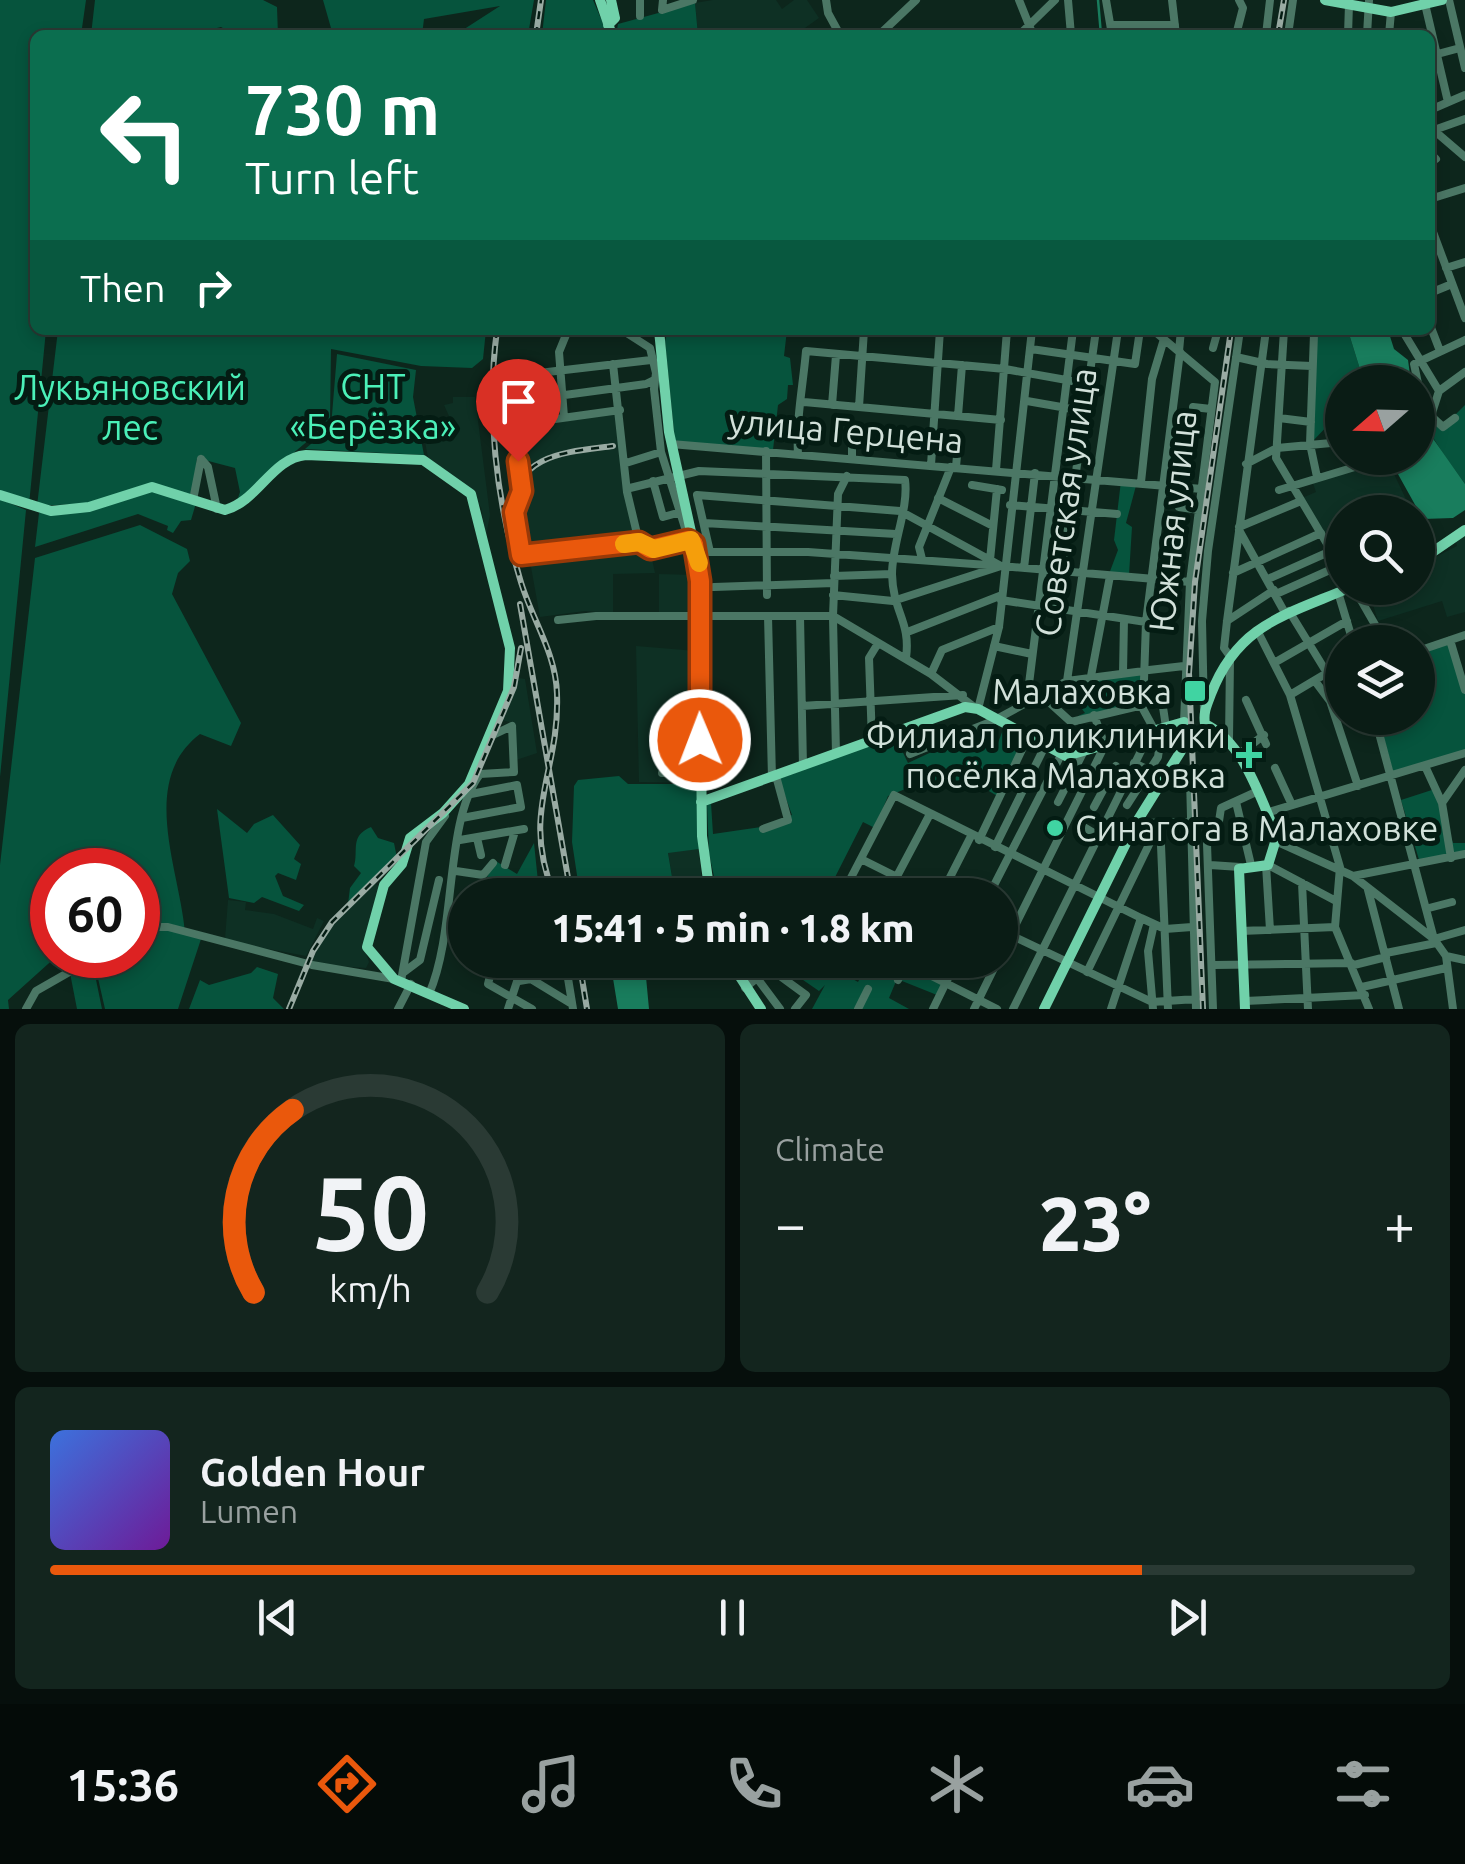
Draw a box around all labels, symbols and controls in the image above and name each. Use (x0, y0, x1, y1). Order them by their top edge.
icon: left (80, 70, 210, 200)
text: 730 m (245, 70, 440, 148)
text: Turn left (245, 152, 419, 203)
icon: right (186, 260, 241, 315)
text: Then (80, 267, 166, 309)
pin (476, 359, 561, 462)
street label: Советская улица (1026, 365, 1104, 639)
north arrow (1325, 365, 1435, 475)
map controls (1325, 365, 1435, 735)
park label: СНТ «Берёзка» (290, 366, 456, 446)
park label: Лукьяновский лес (14, 367, 246, 447)
icon: arrive (491, 374, 546, 429)
street label: улица Герцена (727, 400, 965, 460)
street label: Южная улица (1140, 408, 1204, 634)
button: search (1325, 495, 1435, 605)
button: layers (1325, 625, 1435, 735)
place label: Малаховка (992, 671, 1172, 711)
marker: Малаховка (1182, 678, 1208, 704)
position arrow (648, 688, 752, 792)
place label: Филиал поликлиники посёлка Малаховка (866, 715, 1226, 795)
marker: Филиал поликлиники посёлка Малаховка (1236, 742, 1262, 768)
place label: Синагога в Малаховке (1075, 808, 1438, 848)
marker: Синагога в Малаховке (1044, 817, 1066, 839)
speed limit sign: 60 (30, 848, 160, 978)
text: 15:41 · 5 min · 1.8 km (551, 907, 915, 949)
text: Climate (775, 1131, 885, 1167)
text: 50 (311, 1153, 429, 1270)
text: 23° (1039, 1181, 1151, 1265)
text: − (775, 1193, 806, 1254)
text: + (1384, 1193, 1415, 1254)
text: km/h (329, 1269, 411, 1309)
text: Golden Hour (200, 1451, 425, 1493)
text: Lumen (200, 1493, 298, 1529)
icon: previous (250, 1590, 305, 1645)
icon: pause (705, 1590, 760, 1645)
icon: next (1160, 1590, 1215, 1645)
icon: directions (312, 1749, 382, 1819)
icon: music (516, 1749, 586, 1819)
icon: phone (719, 1749, 789, 1819)
icon: climate (922, 1749, 992, 1819)
icon: car (1125, 1749, 1195, 1819)
icon: filters (1328, 1749, 1398, 1819)
text: 15:36 (67, 1759, 179, 1810)

